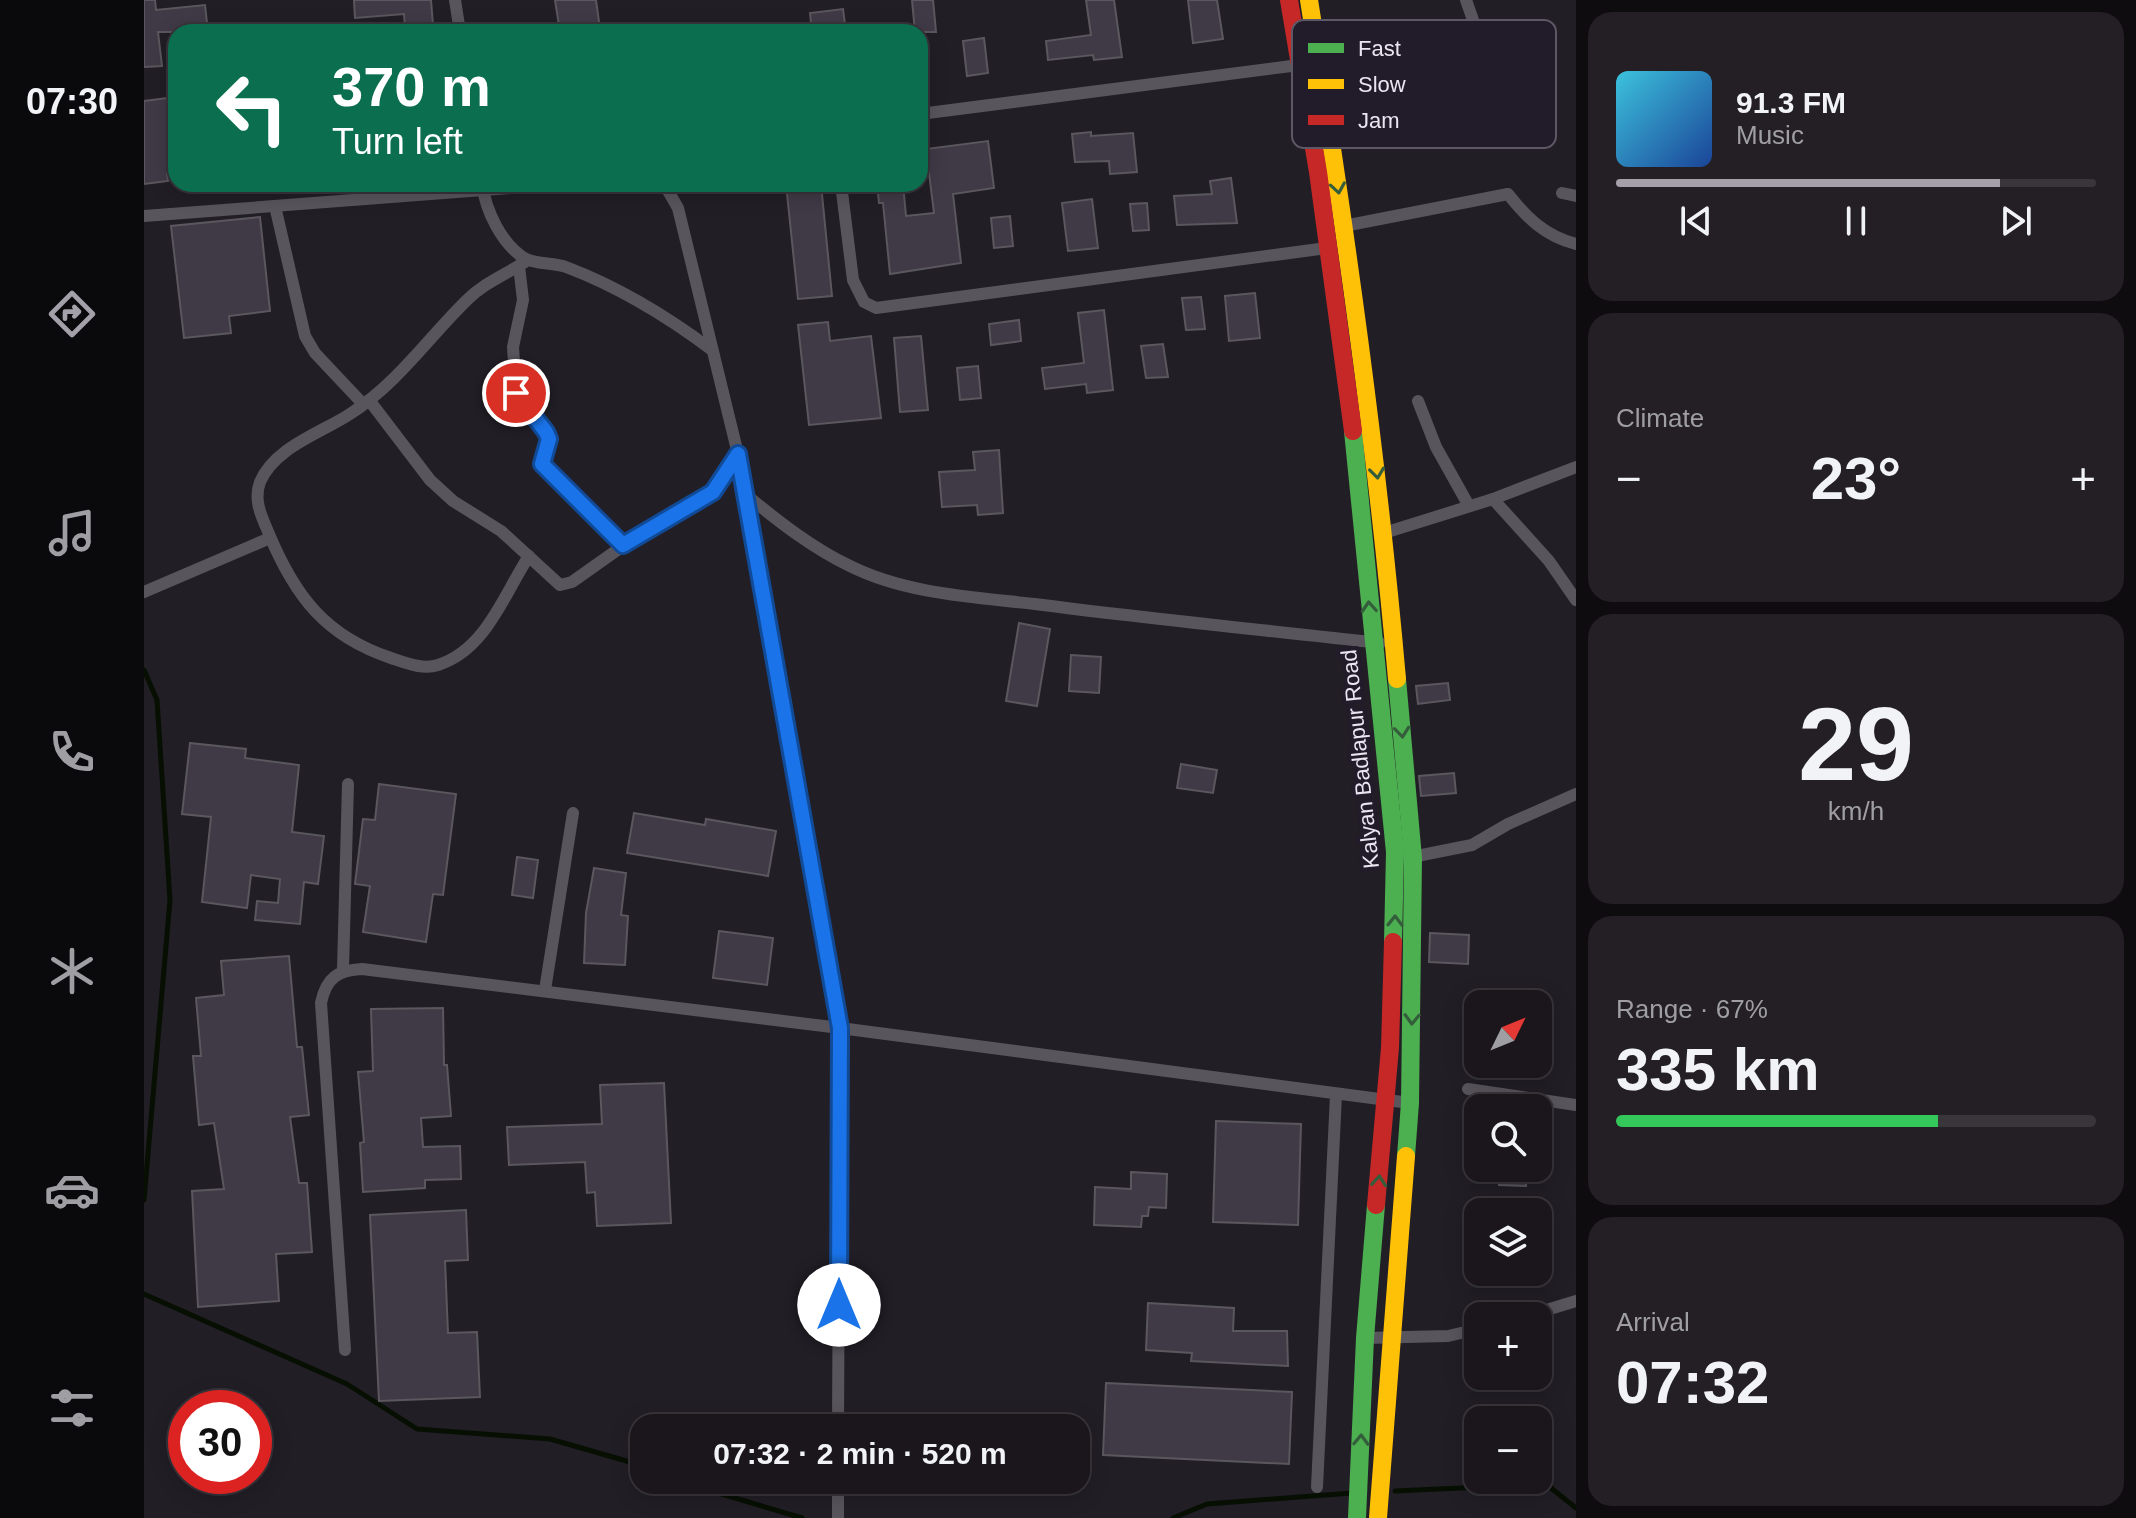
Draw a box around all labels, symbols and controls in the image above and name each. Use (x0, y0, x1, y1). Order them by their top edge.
legend (1292, 20, 1556, 148)
text: Fast (1358, 36, 1401, 61)
text: 370 m (332, 55, 491, 118)
icon: left (200, 56, 304, 160)
text: Slow (1358, 72, 1406, 97)
text: 07:30 (26, 81, 118, 122)
text: 91.3 FM (1736, 86, 1846, 119)
text: Jam (1358, 108, 1400, 133)
text: Music (1736, 120, 1804, 150)
text: Turn left (332, 121, 463, 162)
one-way arrow (1329, 181, 1346, 195)
icon: previous (1674, 199, 1718, 243)
icon: pause (1834, 199, 1878, 243)
icon: next (1994, 199, 2038, 243)
icon: directions (44, 286, 100, 342)
pin (482, 359, 550, 427)
icon: arrive (494, 371, 538, 415)
text: Climate (1616, 403, 1704, 433)
text: 23° (1811, 445, 1901, 512)
text: − (1616, 454, 1642, 503)
text: + (2070, 454, 2096, 503)
one-way arrow (1368, 466, 1385, 480)
icon: music (44, 505, 100, 561)
one-way arrow (1361, 600, 1378, 613)
street label: Kalyan Badlapur Road (1336, 648, 1384, 870)
text: 29 (1798, 686, 1914, 802)
icon: phone (44, 724, 100, 780)
one-way arrow (1393, 726, 1410, 739)
text: km/h (1828, 796, 1884, 826)
one-way arrow (1386, 914, 1403, 927)
icon: climate (44, 943, 100, 999)
north arrow (1464, 990, 1552, 1078)
map controls (1464, 990, 1552, 1494)
text: Range · 67% (1616, 994, 1768, 1024)
one-way arrow (1403, 1013, 1420, 1026)
text: 335 km (1616, 1036, 1820, 1103)
button: search (1464, 1094, 1552, 1182)
icon: car (44, 1162, 100, 1218)
one-way arrow (1370, 1174, 1387, 1187)
button: layers (1464, 1198, 1552, 1286)
position arrow (797, 1263, 881, 1347)
button: + (1464, 1302, 1552, 1390)
text: Arrival (1616, 1307, 1690, 1337)
text: 07:32 (1616, 1349, 1769, 1416)
icon: filters (44, 1380, 100, 1436)
speed limit sign: 30 (168, 1390, 272, 1494)
button: − (1464, 1406, 1552, 1494)
one-way arrow (1353, 1433, 1370, 1446)
text: 07:32 · 2 min · 520 m (713, 1437, 1007, 1470)

